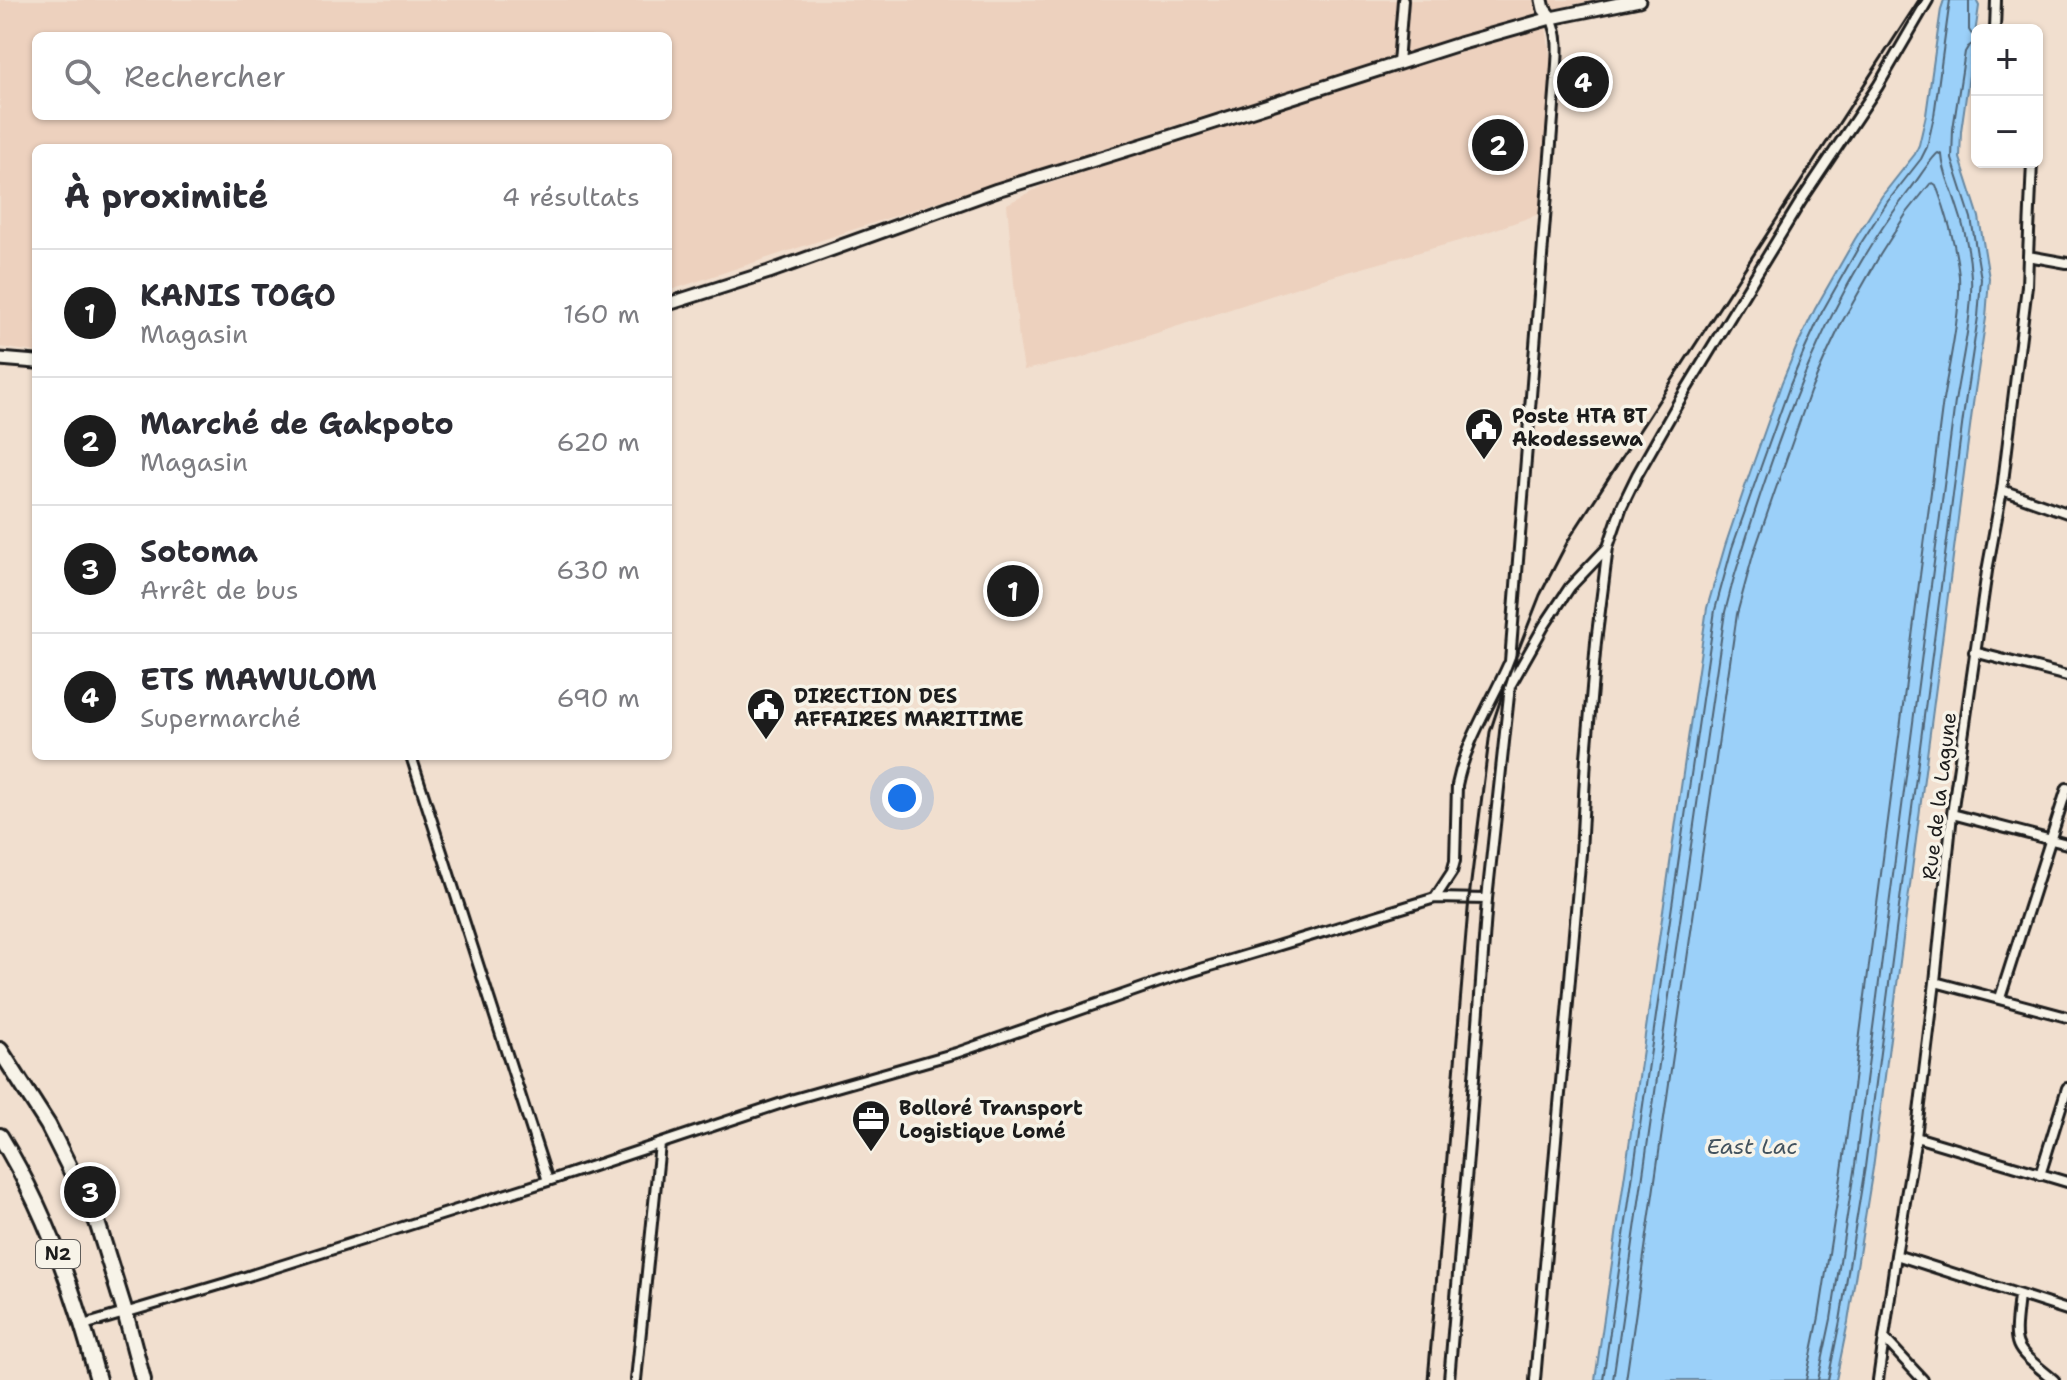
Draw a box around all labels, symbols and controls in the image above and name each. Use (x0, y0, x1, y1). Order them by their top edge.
map controls (1971, 24, 2043, 168)
button: + (1971, 24, 2043, 96)
search box (32, 32, 672, 120)
pin: 4 (1557, 52, 1609, 112)
icon: search (60, 54, 104, 98)
text: Rechercher (124, 56, 286, 97)
button: − (1971, 96, 2043, 168)
pin: 2 (1472, 115, 1524, 175)
text: À proximité (64, 173, 268, 219)
text: 4 résultats (502, 179, 640, 214)
text: KANIS TOGO (140, 275, 336, 316)
text: 1 (84, 296, 96, 331)
text: 160 m (563, 296, 640, 331)
text: Magasin (140, 316, 248, 351)
text: Marché de Gakpoto (140, 403, 454, 444)
place label: Poste HTA BT Akodessewa (1512, 403, 1648, 452)
public building icon: Poste HTA BT Akodessewa (1463, 406, 1505, 461)
text: 2 (81, 424, 99, 459)
text: 620 m (557, 424, 640, 459)
text: Magasin (140, 444, 248, 479)
text: Sotoma (140, 531, 258, 572)
text: 3 (81, 552, 99, 587)
text: 630 m (556, 552, 640, 587)
pin: 1 (987, 561, 1039, 621)
text: Arrêt de bus (140, 572, 299, 607)
text: ETS MAWULOM (140, 659, 377, 700)
text: 4 (81, 680, 99, 715)
text: 690 m (557, 680, 640, 715)
place label: DIRECTION DES AFFAIRES MARITIME (794, 683, 1024, 732)
public building icon: DIRECTION DES AFFAIRES MARITIME (745, 686, 787, 741)
text: Supermarché (140, 700, 301, 735)
street label: Rue de la Lagune (1916, 711, 1962, 881)
your location (882, 778, 922, 818)
place label: Bolloré Transport Logistique Lomé (899, 1095, 1083, 1144)
office icon: Bolloré Transport Logistique Lomé (850, 1098, 892, 1153)
water label: East Lac (1706, 1132, 1798, 1161)
pin: 3 (64, 1162, 116, 1222)
road number: N2 (36, 1240, 80, 1268)

